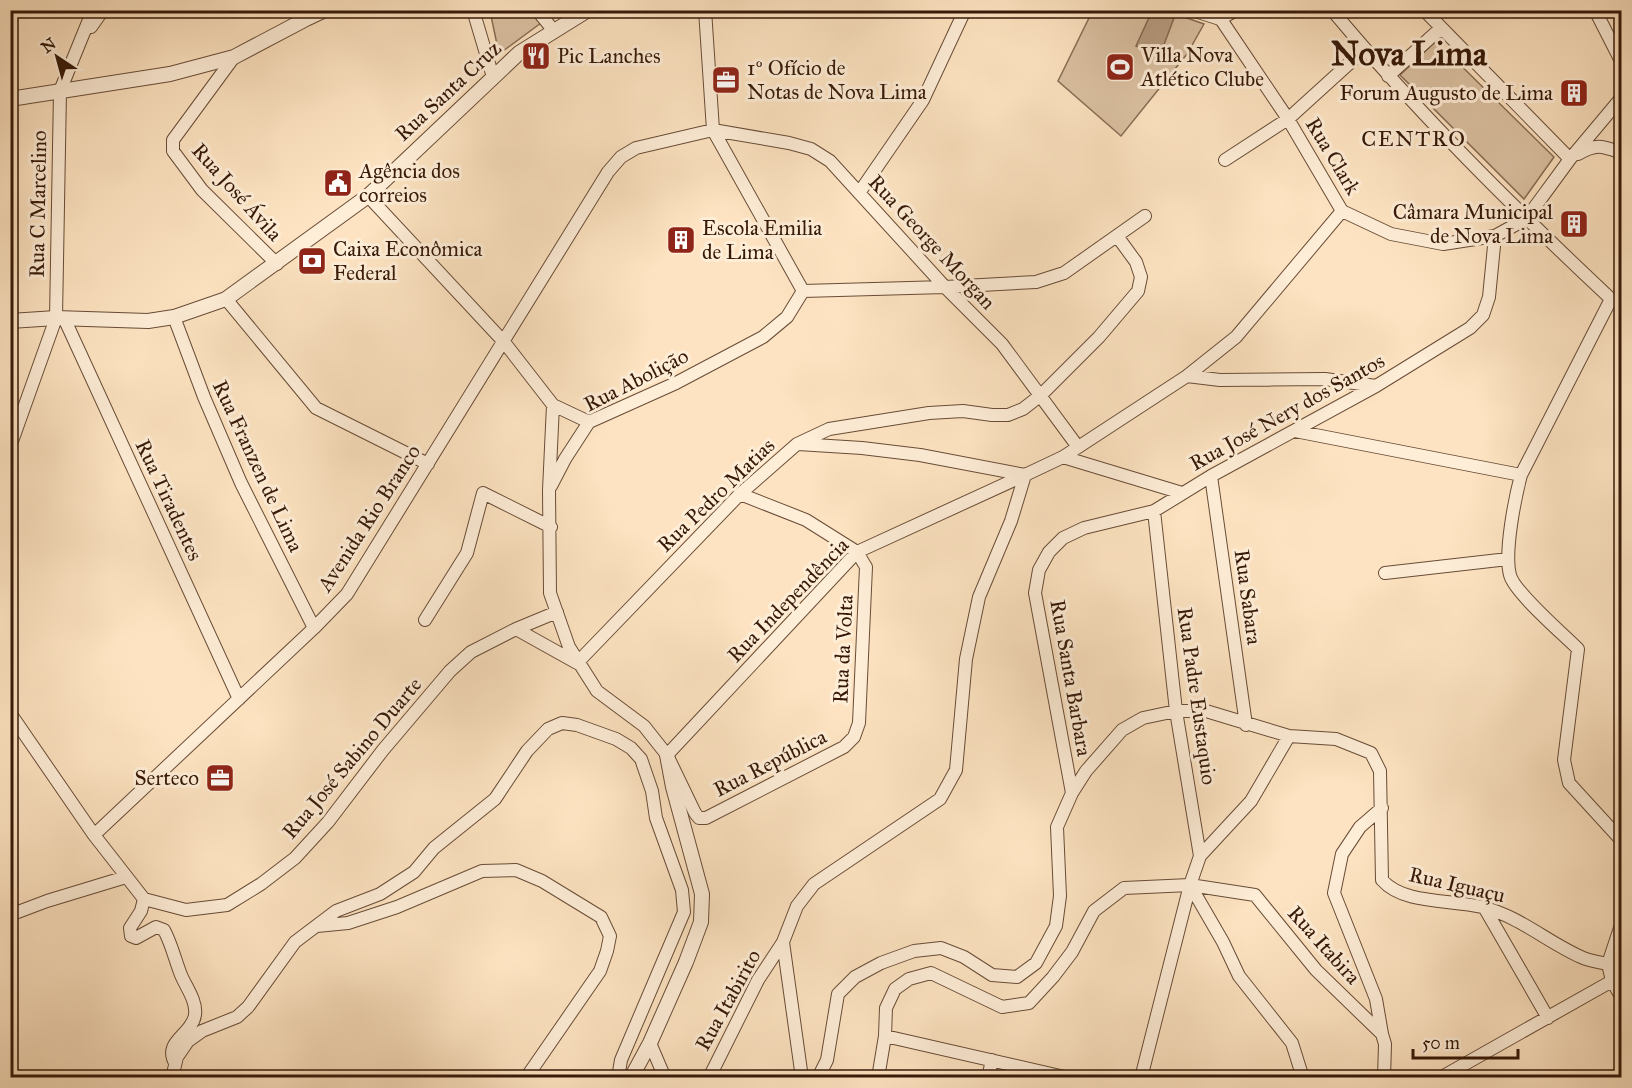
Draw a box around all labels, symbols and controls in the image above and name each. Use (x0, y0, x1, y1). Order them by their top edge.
north arrow (27, 27, 87, 87)
text: N (37, 33, 60, 57)
district label: Nova Lima (1331, 34, 1488, 74)
street label: Rua Santa Cruz (390, 35, 507, 147)
restaurant icon: Pic Lanches (520, 40, 552, 72)
place label: Villa Nova Atlético Clube (1140, 42, 1264, 92)
place label: Pic Lanches (557, 43, 661, 69)
sports icon: Villa Nova Atlético Clube (1104, 51, 1136, 83)
place label: 1º Ofício de Notas de Nova Lima (747, 55, 927, 105)
office icon: 1º Ofício de Notas de Nova Lima (710, 64, 742, 96)
building icon: Forum Augusto de Lima (1558, 77, 1590, 109)
place label: Forum Augusto de Lima (1339, 80, 1553, 106)
street label: Rua Clark (1300, 113, 1366, 200)
district label: CENTRO (1361, 125, 1467, 152)
street label: Rua C Marcelino (24, 130, 52, 278)
street label: Rua José Ávila (186, 138, 288, 246)
place label: Agência dos correios (358, 158, 460, 208)
public building icon: Agência dos correios (322, 167, 354, 199)
street label: Rua George Morgan (863, 169, 1001, 315)
place label: Câmara Municipal de Nova Lima (1393, 199, 1553, 249)
building icon: Câmara Municipal de Nova Lima (1558, 208, 1590, 240)
place label: Escola Emilia de Lima (702, 215, 822, 265)
building icon: Escola Emilia de Lima (665, 224, 697, 256)
place label: Caixa Econômica Federal (333, 236, 483, 286)
bank icon: Caixa Econômica Federal (296, 245, 328, 277)
street label: Rua Abolição (579, 342, 693, 417)
street label: Rua José Nery dos Santos (1185, 348, 1389, 476)
street label: Rua Franzen de Lima (207, 376, 309, 556)
street label: Rua Pedro Matias (652, 432, 780, 558)
street label: Rua Tiradentes (130, 435, 208, 565)
street label: Avenida Rio Branco (311, 439, 426, 597)
street label: Rua Independência (722, 532, 854, 668)
street label: Rua Sabara (1228, 548, 1268, 646)
street label: Rua da Volta (827, 594, 859, 704)
street label: Rua Santa Barbara (1044, 598, 1098, 759)
street label: Rua Padre Eustaquio (1172, 606, 1222, 787)
street label: Rua José Sabino Duarte (277, 672, 427, 844)
street label: Rua República (709, 723, 831, 803)
office icon: Serteco (204, 762, 236, 794)
place label: Serteco (135, 765, 199, 791)
street label: Rua Iguaçu (1406, 861, 1508, 909)
street label: Rua Itabira (1282, 900, 1366, 990)
street label: Rua Itabirito (690, 945, 767, 1055)
scale bar (1413, 1022, 1518, 1060)
text: 50 m (1422, 1032, 1460, 1054)

